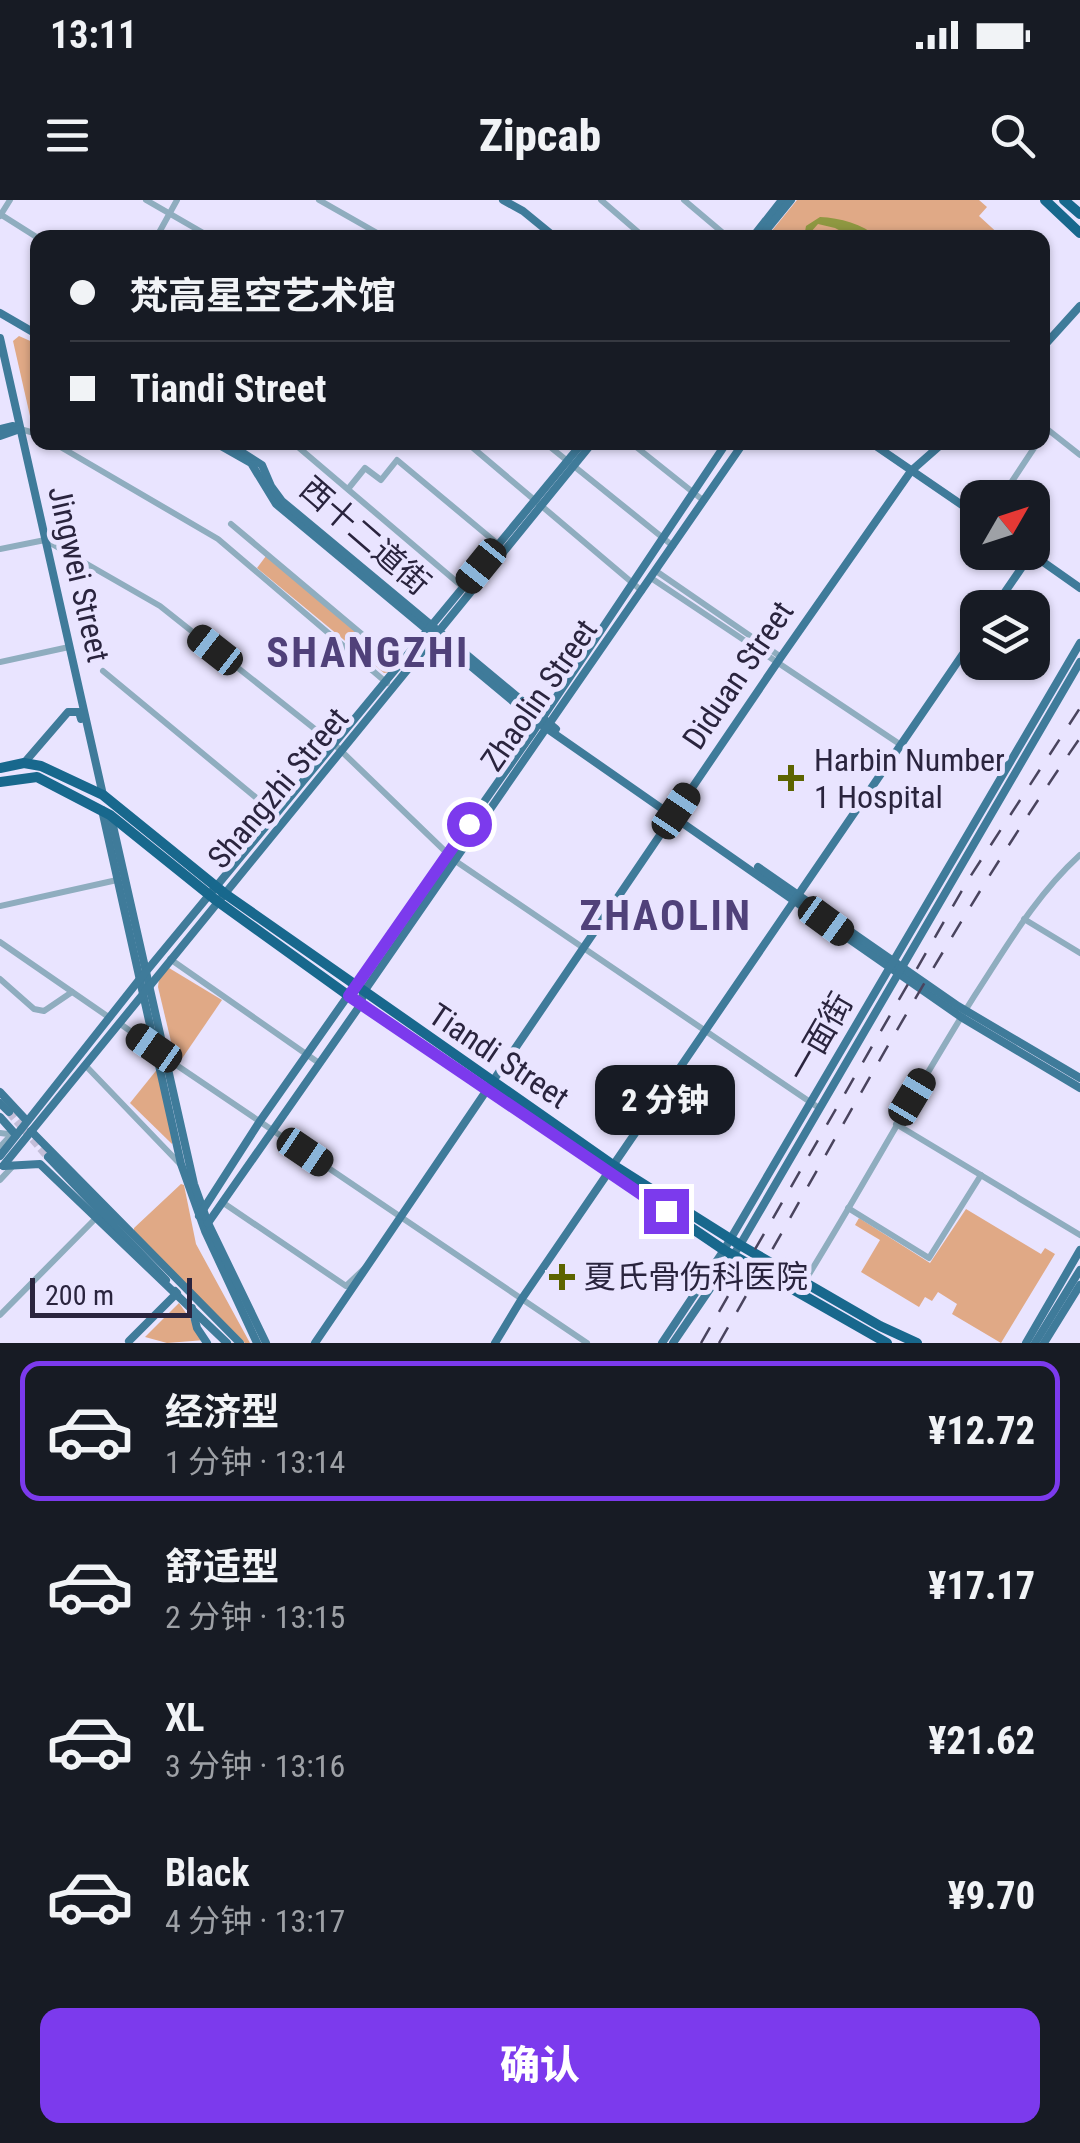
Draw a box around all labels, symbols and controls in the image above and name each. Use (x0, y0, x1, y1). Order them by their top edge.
text: 13:11 (50, 13, 137, 57)
icon: menu (40, 108, 95, 163)
icon: search (985, 108, 1040, 163)
text: Zipcab (479, 109, 601, 162)
text: 梵高星空艺术馆 (130, 274, 396, 318)
text: Tiandi Street (130, 367, 326, 411)
street label: 西十二道街 (292, 469, 438, 603)
north arrow (960, 480, 1050, 570)
map controls (960, 480, 1050, 680)
street label: Jingwei Street (40, 482, 118, 666)
car (450, 533, 512, 599)
button: layers (960, 590, 1050, 680)
street label: Diduan Street (675, 594, 801, 756)
street label: Zhaolin Street (473, 612, 605, 778)
car (182, 620, 248, 680)
district label: SHANGZHI (266, 628, 470, 677)
street label: Shangzhi Street (200, 700, 356, 876)
place label: Harbin Number 1 Hospital (814, 741, 1005, 816)
marker: Harbin Number 1 Hospital (778, 765, 804, 791)
car (647, 778, 705, 844)
route start (447, 802, 492, 847)
district label: ZHAOLIN (579, 891, 753, 940)
car (793, 891, 859, 951)
street label: 一面街 (780, 986, 860, 1088)
street label: Tiandi Street (422, 995, 576, 1117)
car (121, 1019, 187, 1077)
car (884, 1064, 940, 1130)
callout: 2 分钟 (596, 1066, 736, 1136)
text: 2 分钟 (621, 1081, 709, 1119)
car (272, 1123, 338, 1181)
route end (644, 1189, 689, 1234)
place label: 夏氏骨伤科医院 (584, 1258, 808, 1296)
marker: 夏氏骨伤科医院 (549, 1264, 575, 1290)
scale bar (30, 1273, 192, 1318)
text: 200 m (45, 1279, 114, 1312)
icon: car (45, 1386, 135, 1476)
text: 经济型 (165, 1390, 279, 1434)
text: ¥12.72 (928, 1409, 1035, 1453)
text: 1 分钟 · 13:14 (165, 1443, 345, 1481)
icon: car (45, 1541, 135, 1631)
text: 舒适型 (165, 1545, 279, 1589)
text: ¥17.17 (928, 1564, 1035, 1608)
text: 2 分钟 · 13:15 (165, 1598, 345, 1636)
icon: car (45, 1696, 135, 1786)
text: XL (165, 1696, 204, 1740)
text: ¥21.62 (928, 1719, 1035, 1763)
text: 3 分钟 · 13:16 (165, 1747, 345, 1785)
icon: car (45, 1851, 135, 1941)
text: Black (165, 1851, 249, 1895)
text: ¥9.70 (948, 1874, 1035, 1918)
text: 4 分钟 · 13:17 (165, 1902, 345, 1940)
button: 确认 (40, 2008, 1040, 2123)

